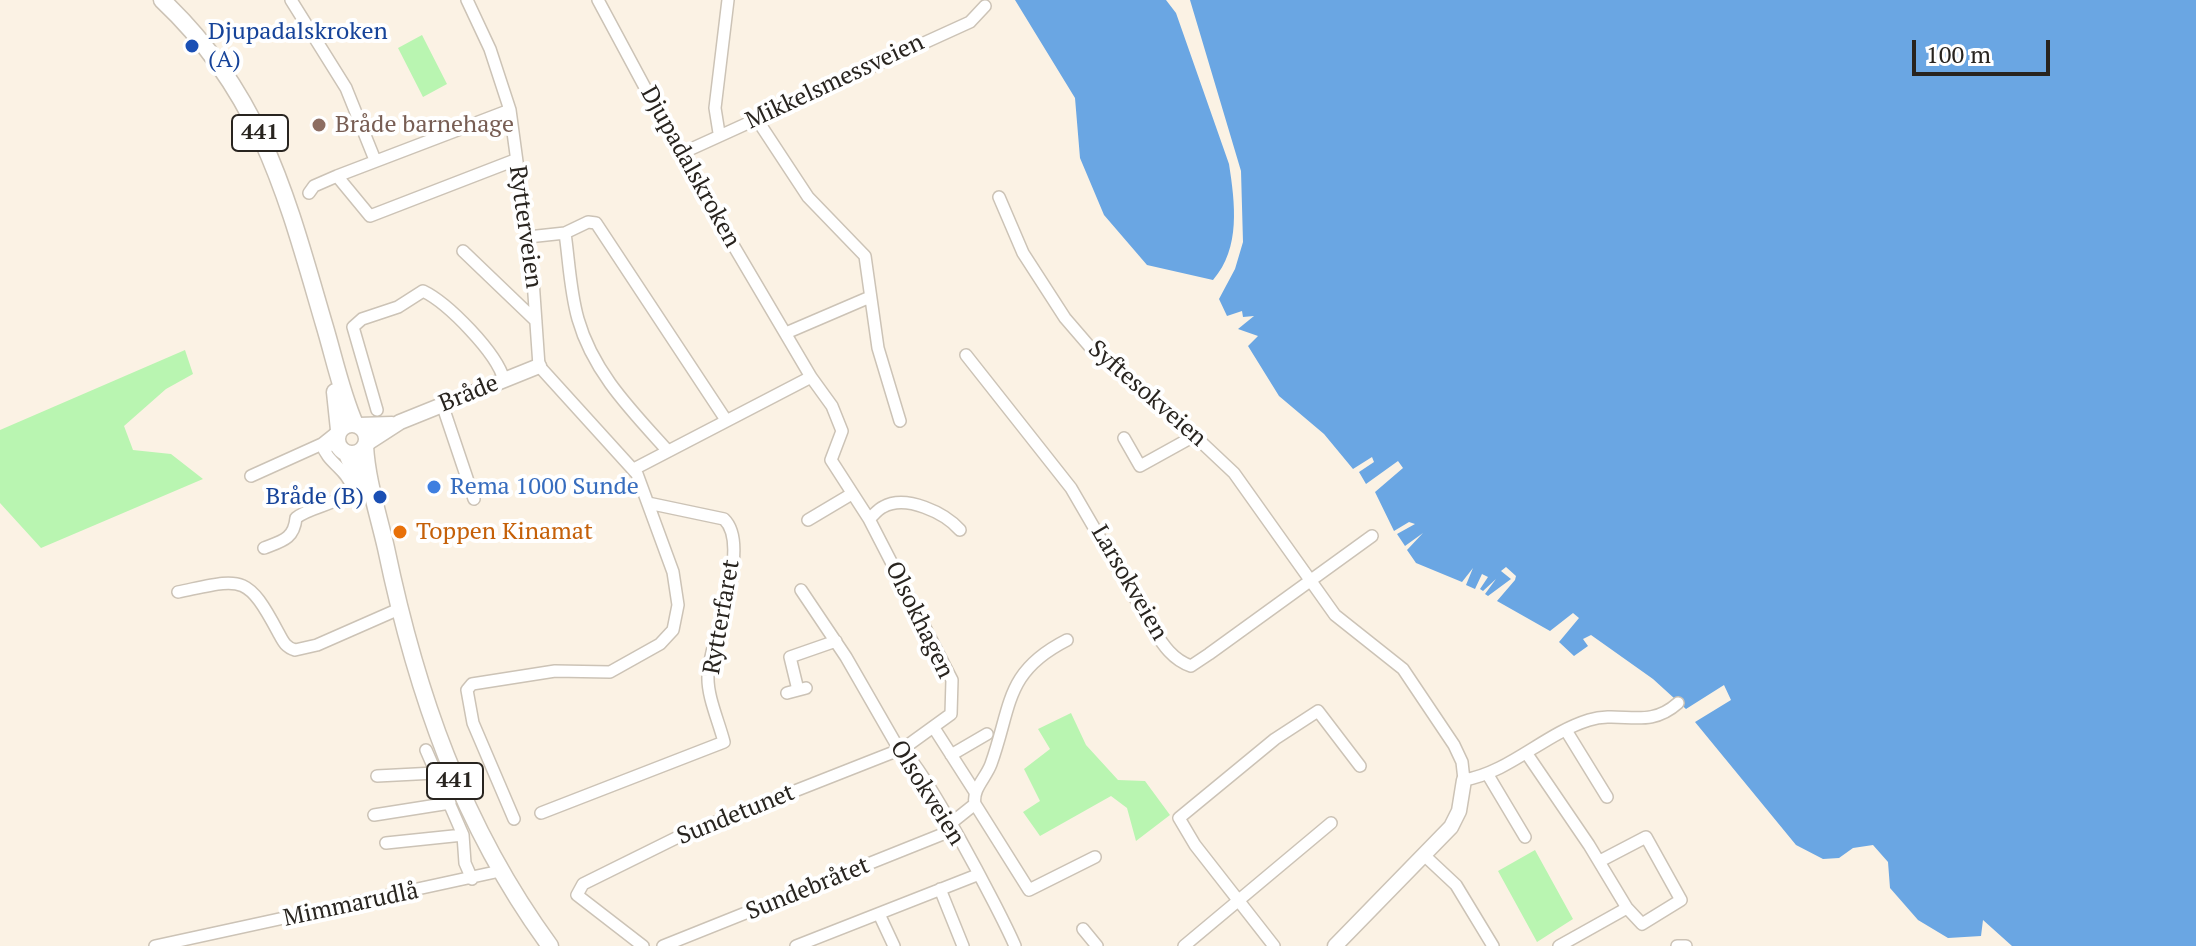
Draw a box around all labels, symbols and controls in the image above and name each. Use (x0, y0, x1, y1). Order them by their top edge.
place label: Djupadalskroken (A) (208, 18, 388, 74)
scale bar (1916, 24, 2054, 74)
street label: Mikkelsmessveien (741, 28, 929, 136)
marker: Djupadalskroken (A) (183, 37, 201, 55)
text: 100 m (1926, 38, 1991, 70)
street label: Djupadalskroken (634, 81, 746, 253)
place label: Bråde barnehage (335, 111, 514, 139)
road number: 441 (232, 115, 288, 151)
marker: Bråde barnehage (310, 116, 328, 134)
street label: Rytterveien (502, 164, 548, 290)
street label: Syftesokveien (1082, 335, 1212, 453)
street label: Bråde (435, 369, 503, 419)
place label: Rema 1000 Sunde (450, 473, 639, 501)
marker: Rema 1000 Sunde (425, 478, 443, 496)
place label: Bråde (B) (265, 483, 364, 511)
marker: Bråde (B) (371, 488, 389, 506)
place label: Toppen Kinamat (416, 518, 593, 546)
street label: Larsokveien (1085, 520, 1173, 646)
marker: Toppen Kinamat (391, 523, 409, 541)
street label: Rytterfaret (698, 557, 746, 677)
street label: Olsokhagen (878, 557, 960, 683)
street label: Olsokveien (883, 735, 971, 851)
road number: 441 (427, 763, 483, 799)
street label: Sundetunet (673, 778, 799, 852)
street label: Sundebråtet (742, 851, 874, 927)
street label: Mimmarudlå (281, 877, 421, 933)

